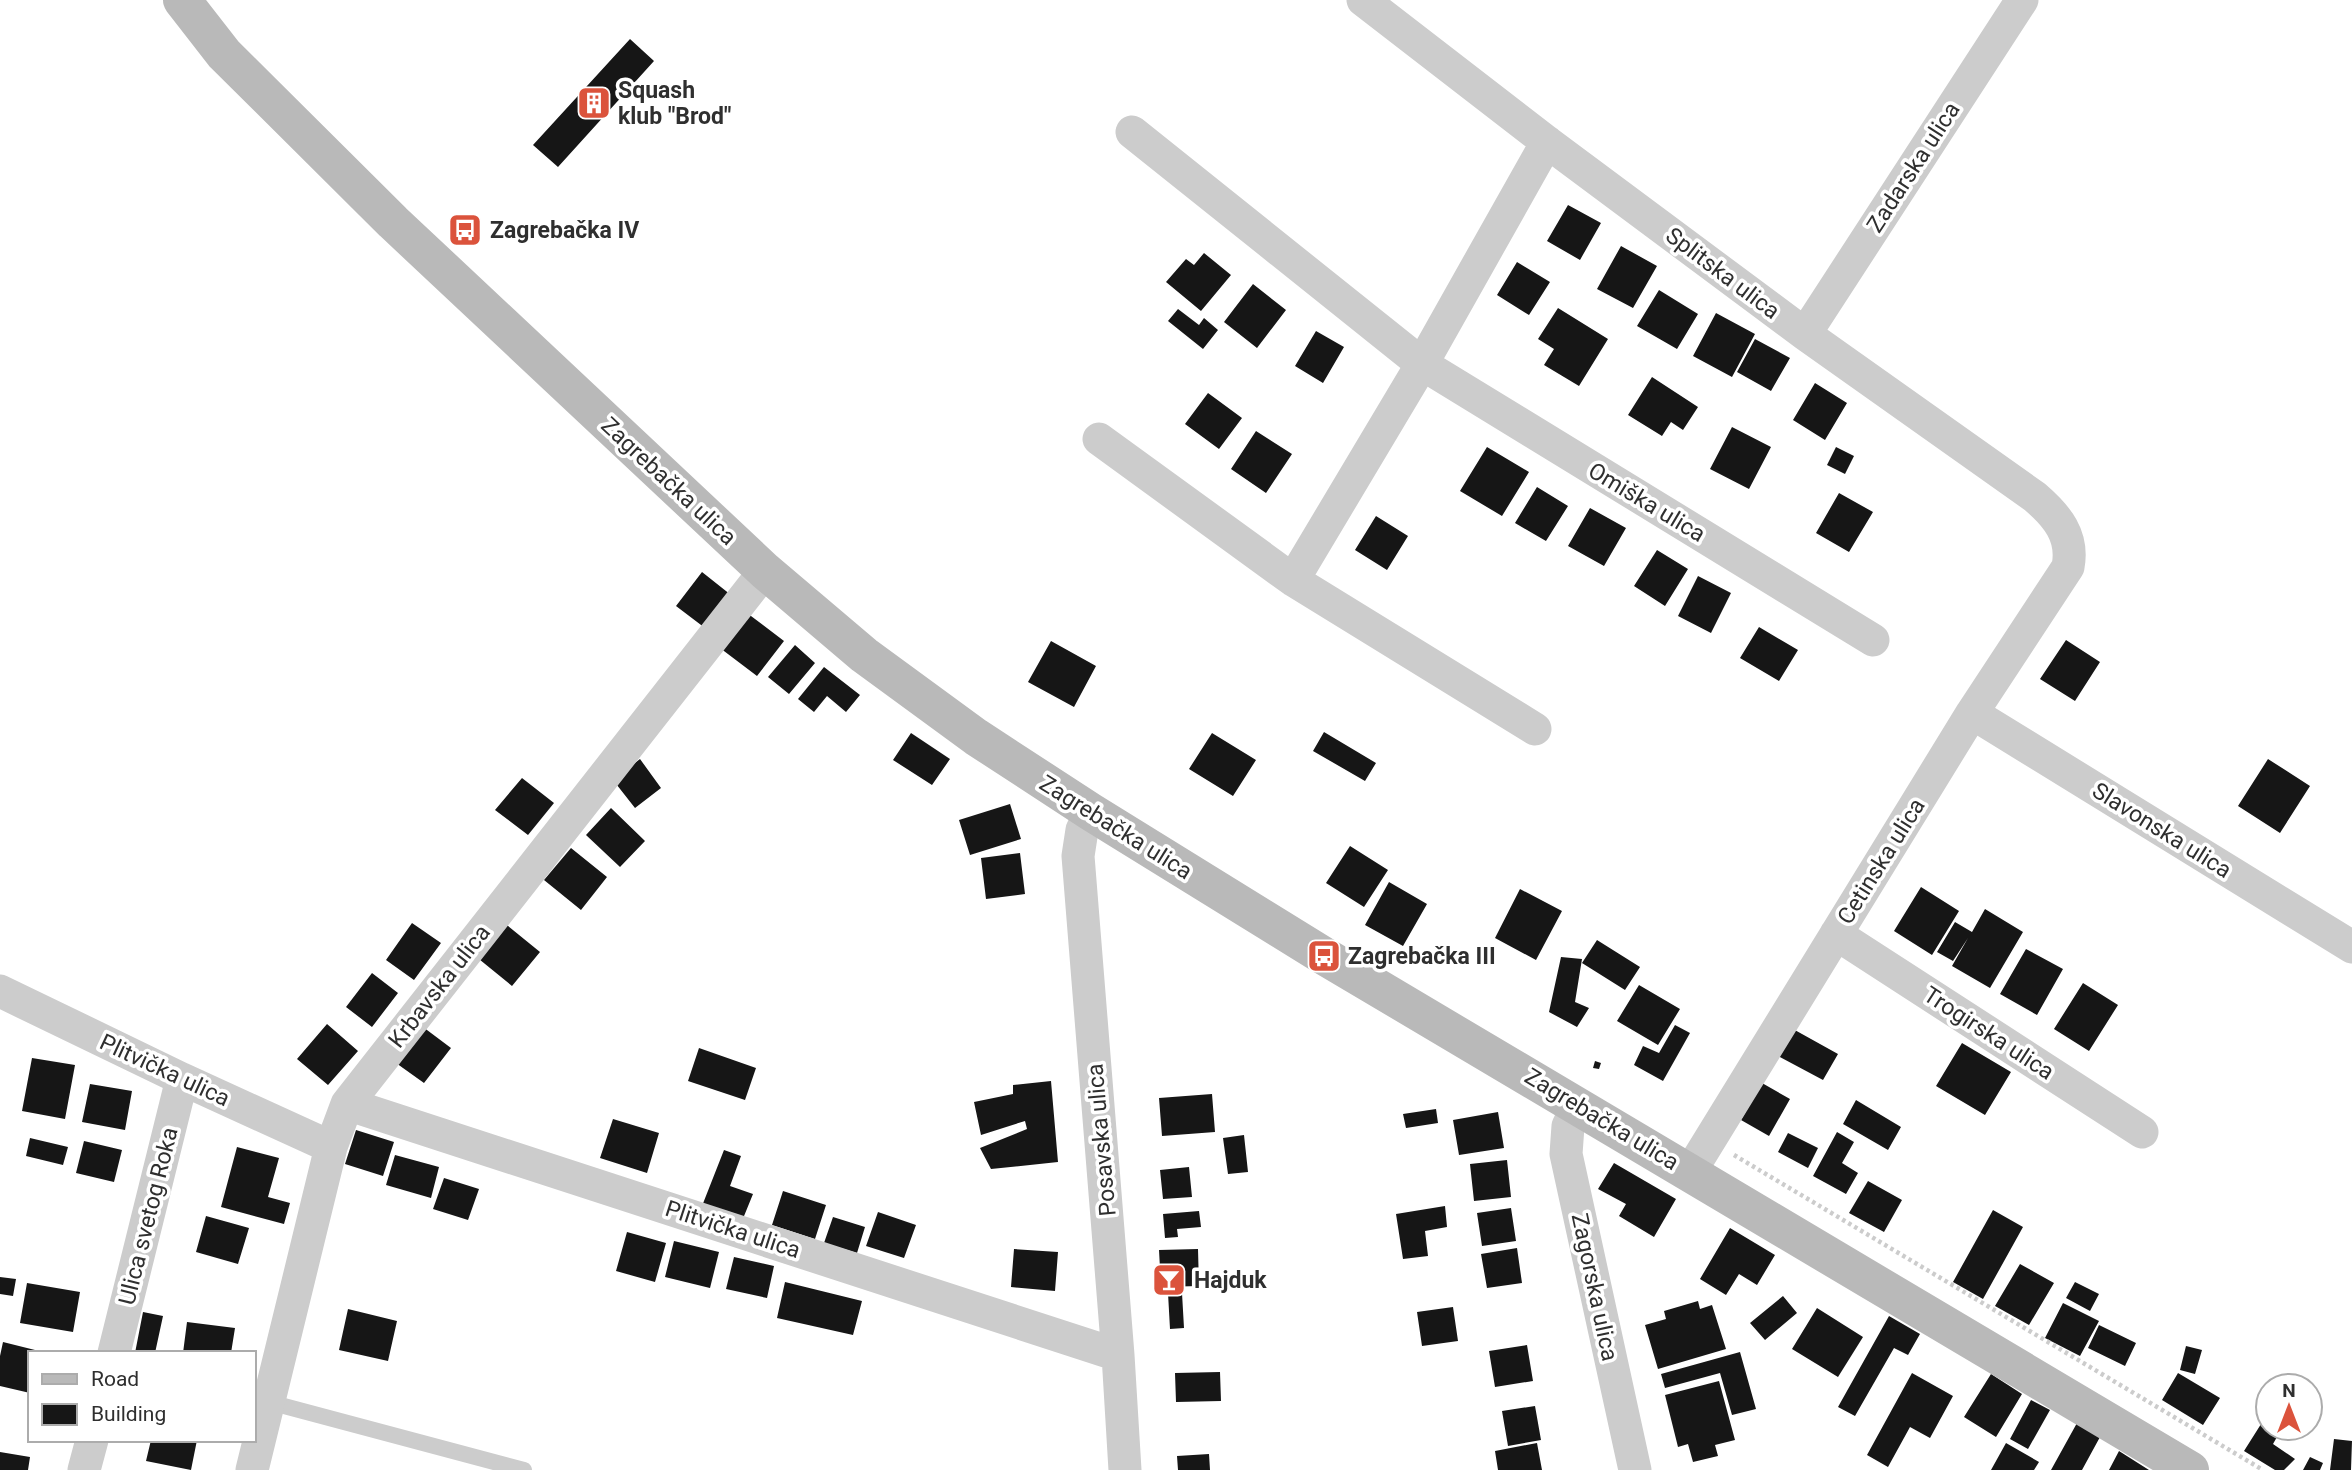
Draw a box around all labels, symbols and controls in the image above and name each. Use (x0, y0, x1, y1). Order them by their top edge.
place label: Squash klub "Brod" (618, 77, 731, 130)
building icon: Squash klub "Brod" (575, 84, 613, 122)
street label: Zadarska ulica (1861, 97, 1966, 237)
bus stop icon: Zagrebačka IV (446, 211, 484, 249)
place label: Zagrebačka IV (490, 217, 639, 244)
street label: Splitska ulica (1660, 222, 1785, 325)
street label: Zagrebačka ulica (596, 412, 742, 551)
street label: Omiška ulica (1583, 457, 1710, 548)
street label: Zagrebačka ulica (1034, 770, 1197, 885)
street label: Slavonska ulica (2087, 777, 2236, 884)
street label: Cetinska ulica (1832, 793, 1931, 929)
street label: Krbavska ulica (383, 919, 496, 1053)
bus stop icon: Zagrebačka III (1305, 937, 1343, 975)
place label: Zagrebačka III (1348, 943, 1496, 970)
street label: Trogirska ulica (1918, 981, 2059, 1086)
street label: Plitvička ulica (96, 1029, 234, 1112)
street label: Posavska ulica (1081, 1063, 1122, 1217)
street label: Zagrebačka ulica (1520, 1063, 1684, 1176)
street label: Ulica svetog Roka (113, 1125, 184, 1308)
street label: Plitvička ulica (662, 1195, 804, 1264)
street label: Zagorska ulica (1566, 1211, 1623, 1363)
bar icon: Hajduk (1150, 1261, 1188, 1299)
place label: Hajduk (1194, 1267, 1267, 1294)
legend (28, 1351, 256, 1442)
text: Road (91, 1367, 139, 1391)
north arrow (2254, 1372, 2324, 1442)
text: N (2282, 1379, 2296, 1402)
text: Building (91, 1402, 166, 1426)

